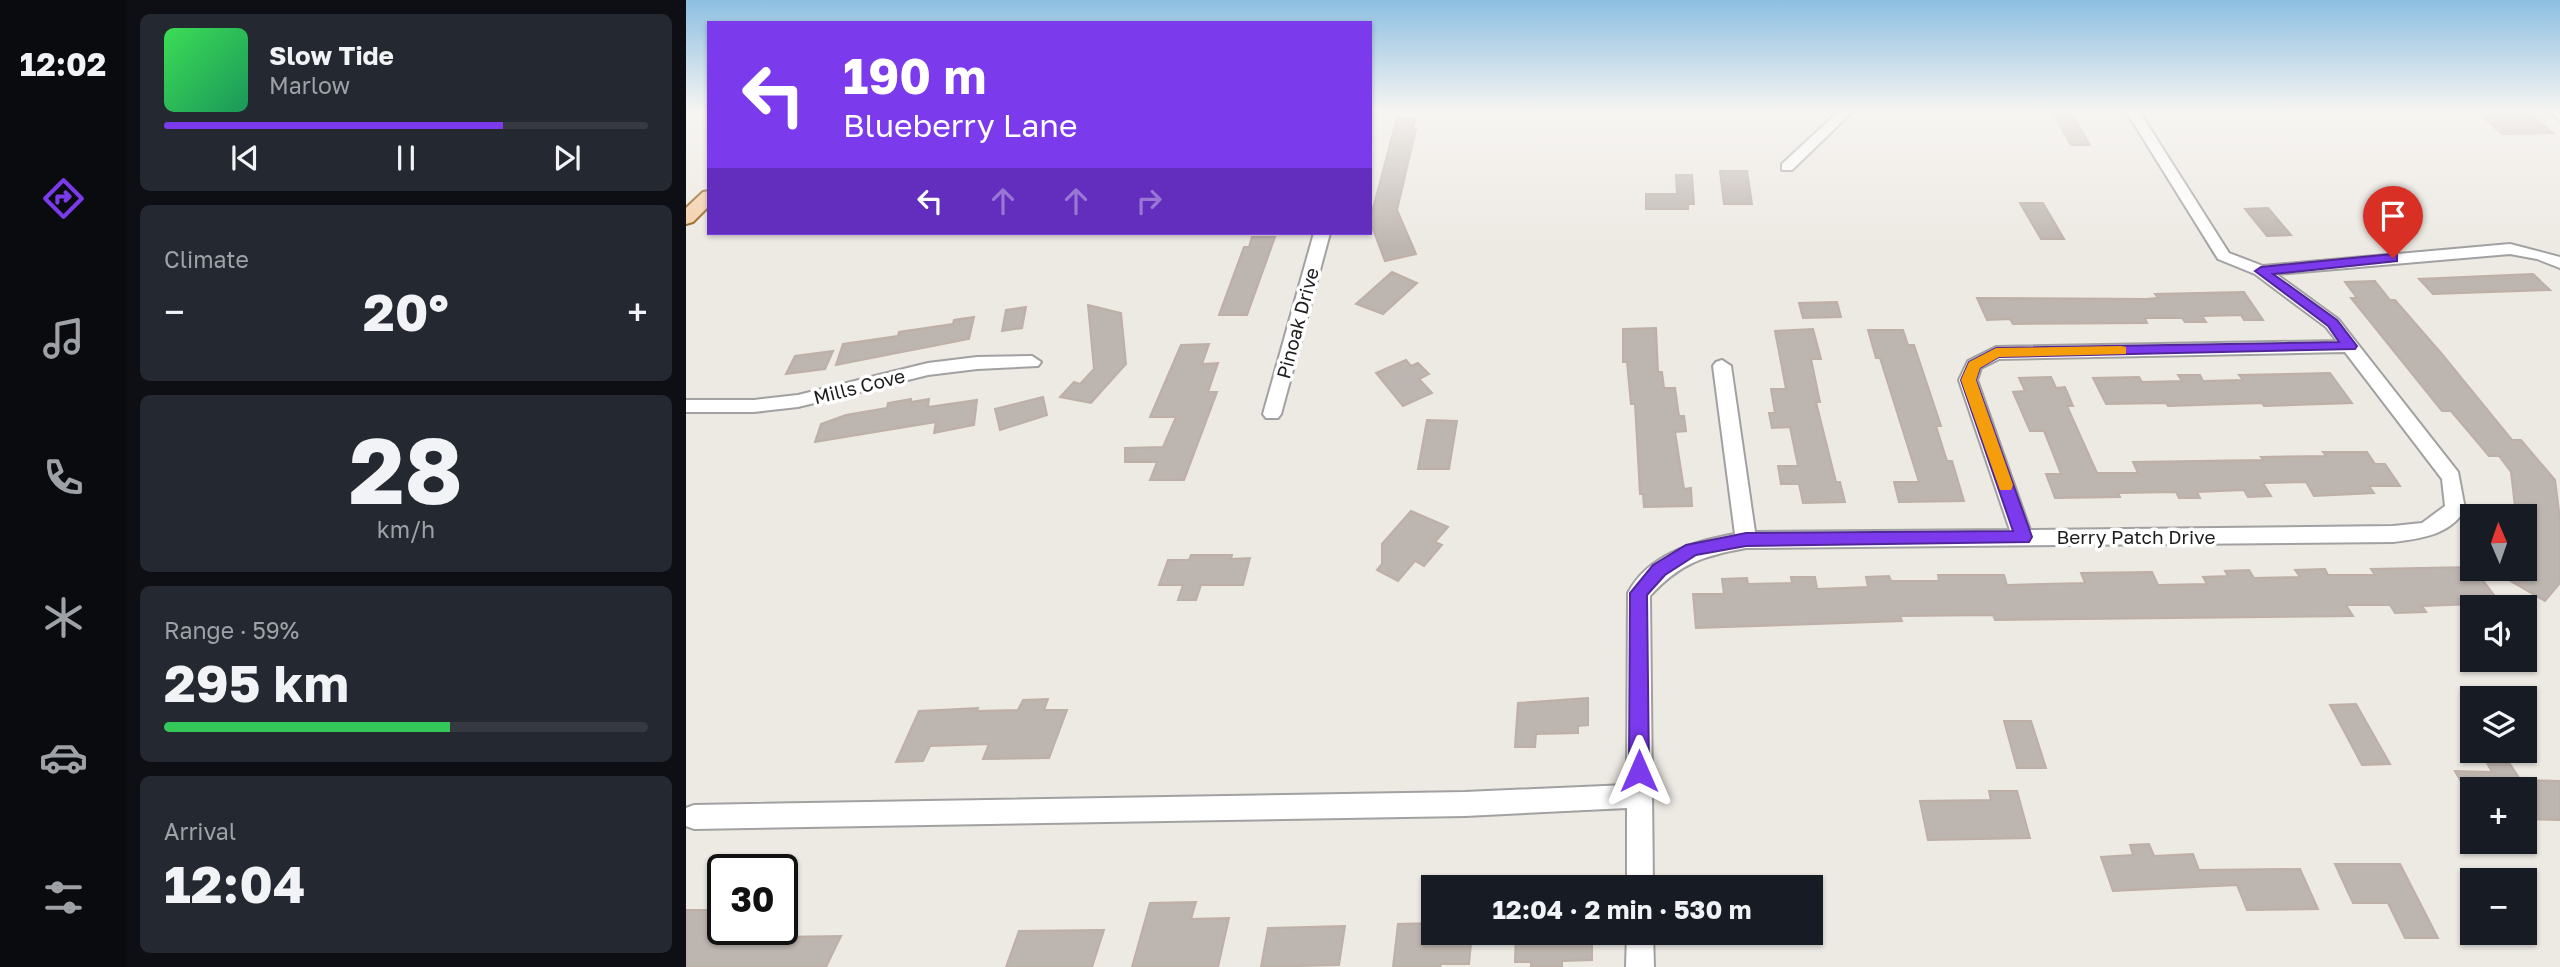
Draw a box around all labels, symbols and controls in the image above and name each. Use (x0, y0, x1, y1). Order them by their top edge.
text: Slow Tide (269, 40, 394, 71)
text: 12:02 (20, 45, 106, 83)
text: 190 m (843, 46, 986, 105)
icon: left (728, 49, 819, 140)
text: Marlow (269, 71, 350, 99)
text: Blueberry Lane (843, 106, 1078, 144)
icon: previous (226, 139, 264, 177)
icon: pause (387, 139, 425, 177)
icon: next (548, 139, 586, 177)
icon: directions (39, 174, 88, 223)
icon: left (911, 182, 949, 220)
icon: ahead (984, 182, 1022, 220)
icon: ahead (1057, 182, 1095, 220)
icon: right (1130, 182, 1168, 220)
pin (2363, 186, 2423, 258)
icon: arrive (2374, 197, 2412, 235)
text: Climate (164, 245, 249, 273)
street label: Pinoak Drive (1271, 265, 1323, 381)
text: 20° (363, 280, 449, 342)
text: − (164, 289, 185, 334)
text: + (627, 289, 648, 334)
icon: music (39, 314, 88, 363)
street label: Mills Cove (811, 364, 907, 408)
text: 28 (349, 415, 463, 524)
icon: phone (39, 453, 88, 502)
north arrow (2460, 504, 2538, 581)
map controls (2460, 504, 2537, 945)
text: km/h (377, 515, 435, 543)
street label: Berry Patch Drive (2057, 525, 2215, 548)
icon: climate (39, 593, 88, 642)
button: sound (2460, 595, 2537, 672)
text: Range · 59% (164, 616, 299, 644)
text: 295 km (164, 651, 349, 713)
button: layers (2460, 686, 2537, 763)
icon: car (39, 733, 88, 782)
position arrow (1602, 734, 1676, 808)
button: + (2460, 777, 2537, 854)
text: Arrival (164, 817, 236, 845)
text: 12:04 (164, 852, 305, 914)
speed limit sign: 30 (707, 854, 798, 945)
button: − (2460, 868, 2537, 945)
icon: filters (39, 873, 88, 922)
text: 12:04 · 2 min · 530 m (1492, 894, 1752, 925)

